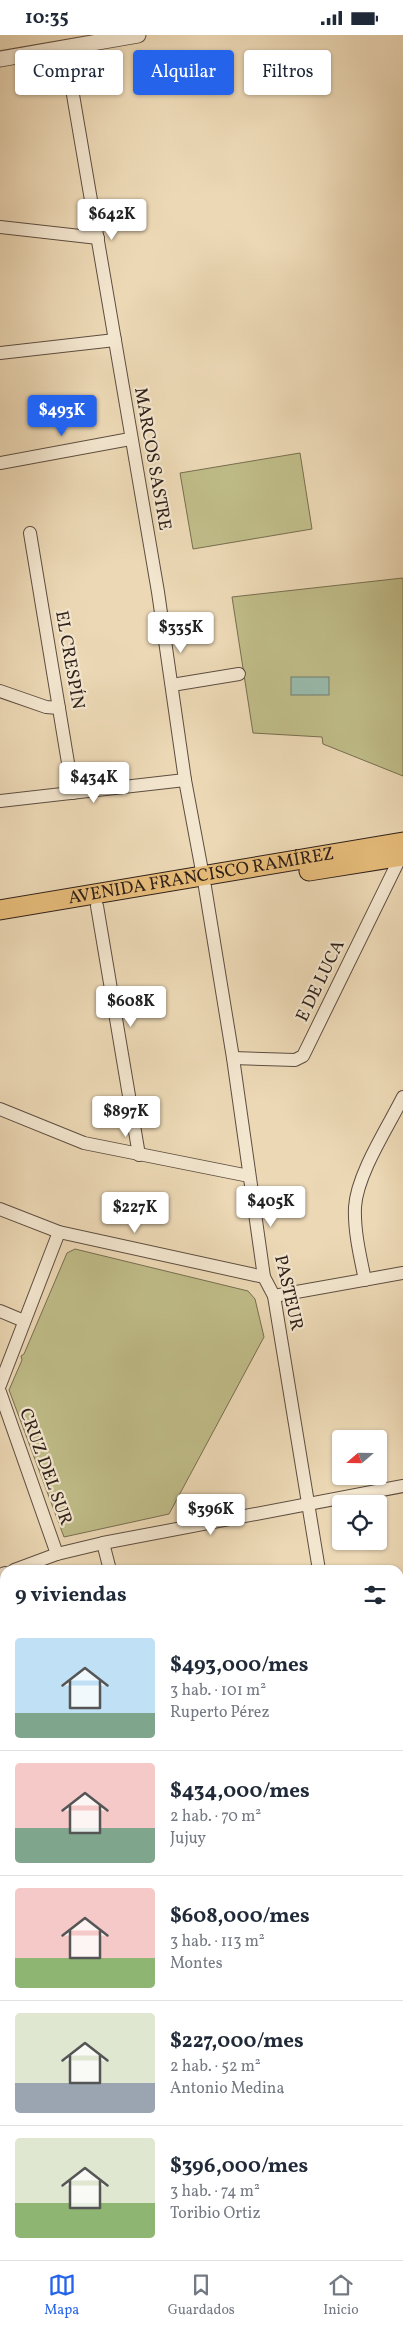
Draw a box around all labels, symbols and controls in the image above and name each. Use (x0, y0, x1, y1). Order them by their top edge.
text: 10:35 (25, 5, 69, 31)
chip: Comprar (15, 50, 123, 95)
chip: Alquilar (133, 50, 234, 95)
chip: Filtros (244, 50, 331, 95)
pin: $642K (77, 199, 147, 241)
text: $642K (88, 204, 136, 226)
street label: MARCOS SASTRE (127, 386, 177, 533)
pin: $493K (27, 395, 97, 437)
text: $493K (39, 400, 85, 422)
street label: EL CRESPÍN (48, 609, 90, 711)
pin: $335K (146, 611, 216, 654)
text: $335K (159, 617, 203, 639)
pin: $434K (59, 761, 129, 804)
text: $434K (70, 767, 118, 789)
street label: AVENIDA FRANCISCO RAMÍREZ (66, 841, 336, 911)
street label: E DE LUCA (290, 936, 352, 1026)
pin: $608K (96, 985, 166, 1028)
text: $608K (107, 991, 155, 1013)
pin: $897K (91, 1095, 161, 1138)
text: $897K (103, 1101, 149, 1123)
pin: $405K (236, 1185, 306, 1228)
pin: $227K (100, 1191, 170, 1234)
text: $405K (247, 1191, 295, 1213)
text: $227K (113, 1197, 157, 1219)
street label: PASTEUR (267, 1253, 309, 1333)
street label: CRUZ DEL SUR (12, 1405, 78, 1529)
north arrow (332, 1430, 388, 1485)
map controls (332, 1430, 387, 1550)
pin: $396K (176, 1493, 246, 1536)
button: locate (332, 1495, 387, 1550)
text: $396K (188, 1499, 234, 1521)
text: 9 viviendas (15, 1581, 127, 1610)
icon: filters (361, 1581, 389, 1609)
text: $493,000/mes (170, 1651, 309, 1680)
icon: home (55, 1658, 115, 1718)
text: 3 hab. · 101 m² (170, 1680, 266, 1702)
text: Ruperto Pérez (170, 1702, 269, 1724)
text: $434,000/mes (170, 1777, 310, 1806)
icon: home (55, 1783, 115, 1843)
text: 2 hab. · 70 m² (170, 1806, 261, 1828)
text: Jujuy (170, 1828, 206, 1850)
text: $608,000/mes (170, 1902, 310, 1931)
icon: home (55, 1908, 115, 1968)
text: 3 hab. · 113 m² (170, 1931, 265, 1953)
text: Montes (170, 1953, 223, 1975)
text: $227,000/mes (170, 2027, 304, 2056)
icon: home (55, 2033, 115, 2093)
text: 2 hab. · 52 m² (170, 2056, 261, 2078)
text: Antonio Medina (170, 2078, 284, 2100)
text: $396,000/mes (170, 2152, 308, 2181)
icon: home (55, 2158, 115, 2218)
text: 3 hab. · 74 m² (170, 2181, 260, 2203)
text: Toribio Ortiz (170, 2203, 260, 2225)
tab: Mapa (44, 2271, 79, 2320)
tab: Guardados (168, 2271, 235, 2320)
tab: Inicio (323, 2271, 359, 2320)

